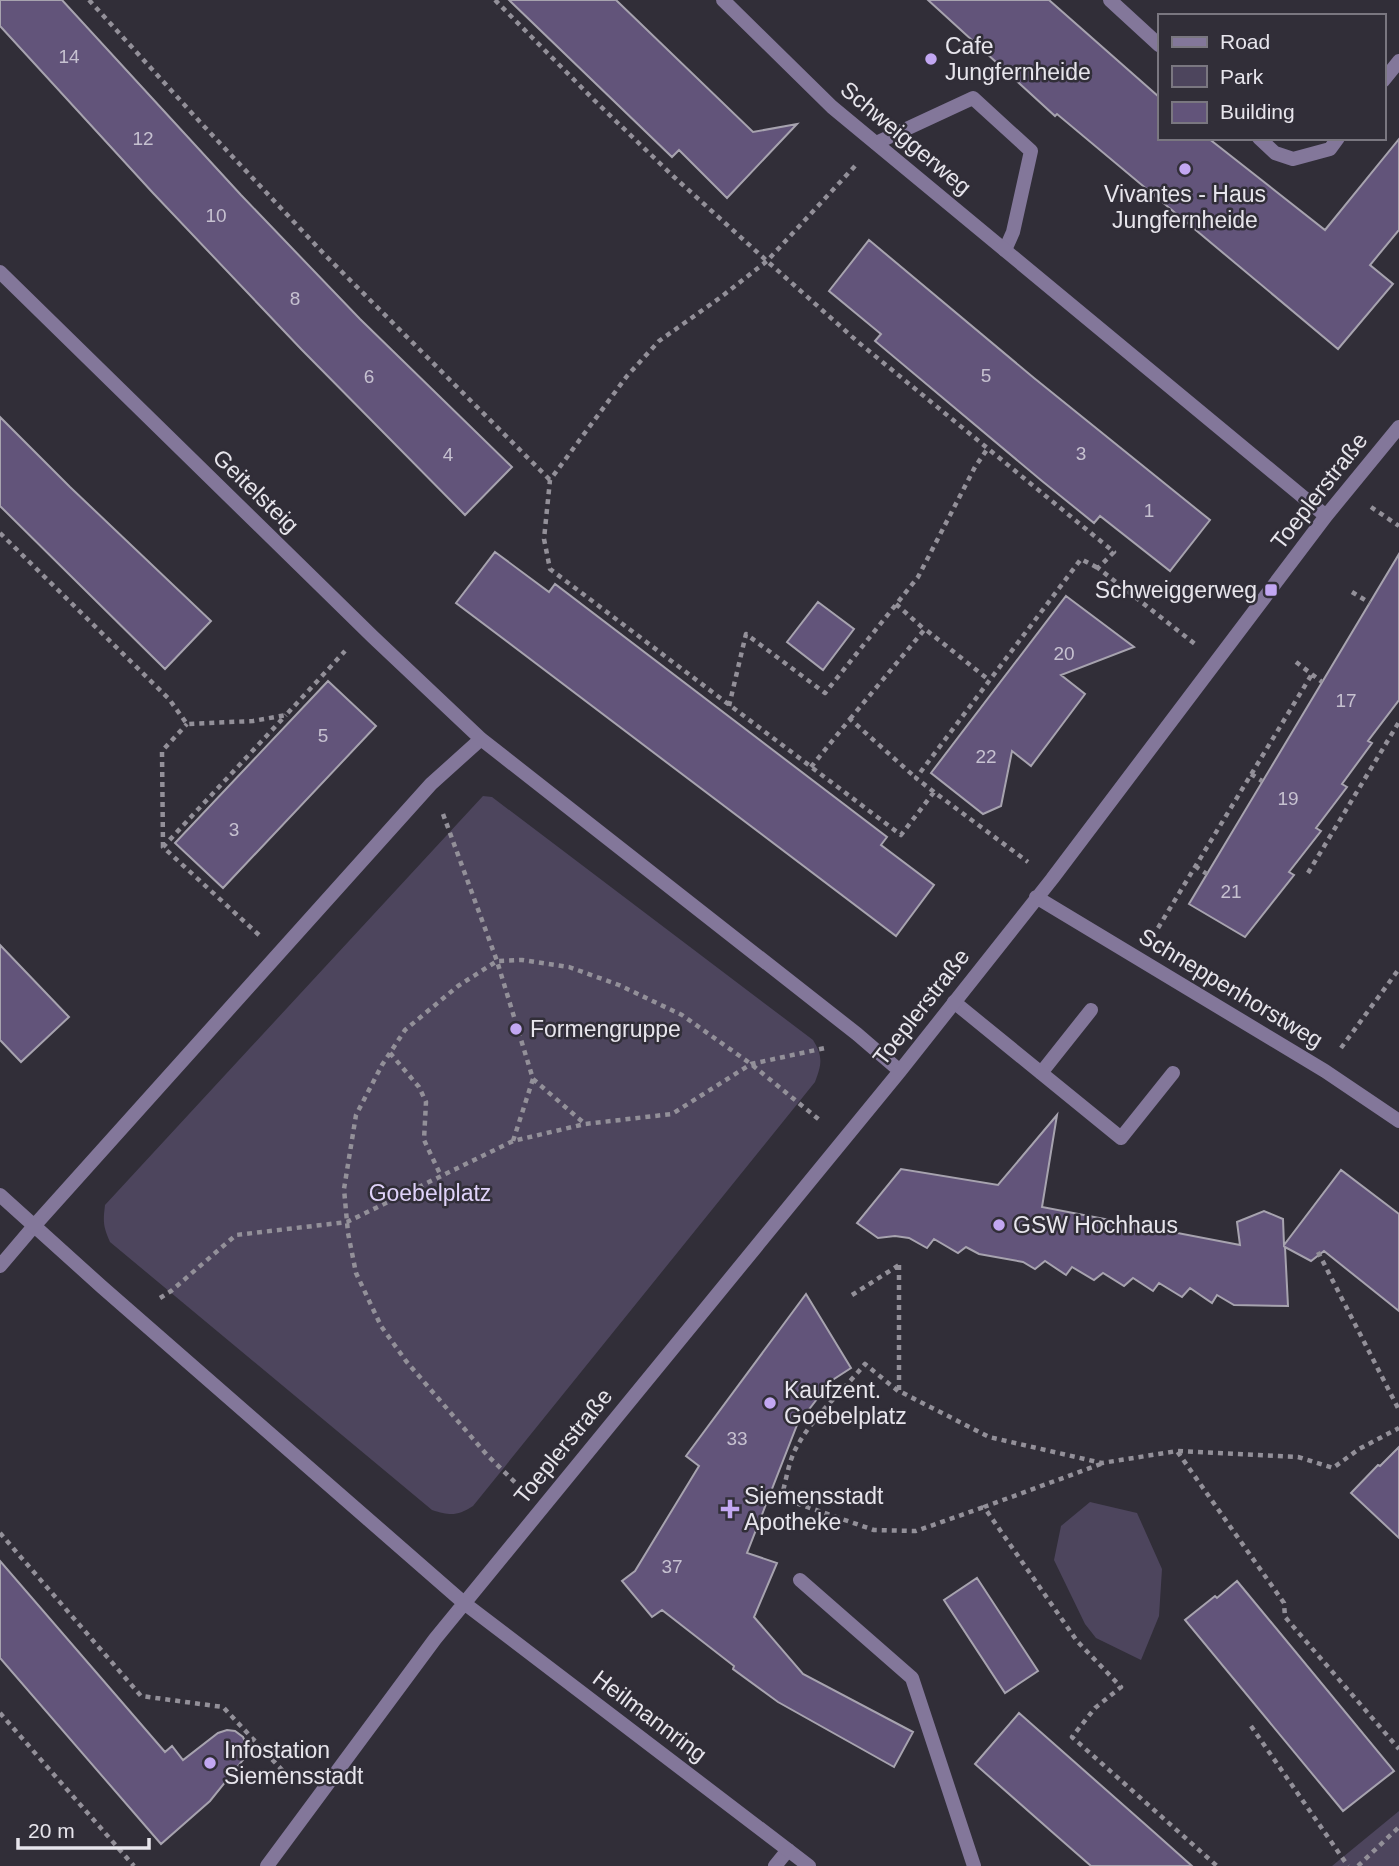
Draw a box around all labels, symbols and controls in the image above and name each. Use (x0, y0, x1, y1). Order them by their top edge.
legend (1158, 14, 1385, 140)
text: Road (1220, 30, 1270, 53)
place label: Cafe Jungfernheide (945, 33, 1091, 85)
house number: 14 (58, 46, 80, 67)
marker: Cafe Jungfernheide (923, 51, 939, 67)
text: Park (1220, 65, 1264, 88)
street label: Schweiggerweg (835, 76, 977, 200)
text: Building (1220, 100, 1295, 123)
house number: 12 (132, 128, 154, 149)
marker: Vivantes - Haus Jungfernheide (1177, 161, 1193, 177)
place label: Vivantes - Haus Jungfernheide (1104, 181, 1266, 233)
house number: 10 (205, 205, 227, 226)
house number: 8 (290, 288, 300, 309)
house number: 5 (981, 365, 991, 386)
house number: 6 (364, 366, 374, 387)
street label: Toeplerstraße (1265, 428, 1373, 554)
house number: 3 (1076, 443, 1086, 464)
street label: Geitelsteig (208, 444, 304, 538)
house number: 4 (443, 444, 454, 465)
house number: 1 (1144, 500, 1154, 521)
place label: Schweiggerweg (1095, 577, 1257, 603)
marker: Schweiggerweg (1263, 582, 1279, 598)
house number: 20 (1053, 643, 1075, 664)
house number: 17 (1335, 690, 1357, 711)
house number: 5 (318, 725, 328, 746)
house number: 22 (975, 746, 997, 767)
house number: 19 (1277, 788, 1299, 809)
house number: 3 (229, 819, 239, 840)
house number: 21 (1220, 881, 1242, 902)
street label: Schneppenhorstweg (1134, 923, 1328, 1053)
street label: Toeplerstraße (867, 944, 975, 1070)
place label: Formengruppe (530, 1016, 681, 1042)
marker: Formengruppe (508, 1021, 524, 1037)
park label: Goebelplatz (369, 1180, 491, 1206)
place label: GSW Hochhaus (1013, 1212, 1178, 1238)
marker: GSW Hochhaus (991, 1217, 1007, 1233)
place label: Kaufzent. Goebelplatz (784, 1377, 907, 1429)
street label: Toeplerstraße (509, 1383, 617, 1509)
marker: Kaufzent. Goebelplatz (762, 1395, 778, 1411)
house number: 33 (726, 1428, 748, 1449)
place label: Siemensstadt Apotheke (744, 1483, 884, 1535)
marker: Siemensstadt Apotheke (722, 1501, 738, 1517)
house number: 37 (661, 1556, 683, 1577)
street label: Heilmannring (588, 1665, 712, 1767)
place label: Infostation Siemensstadt (224, 1737, 364, 1789)
marker: Infostation Siemensstadt (202, 1755, 218, 1771)
scale bar (18, 1806, 149, 1850)
text: 20 m (28, 1819, 75, 1842)

